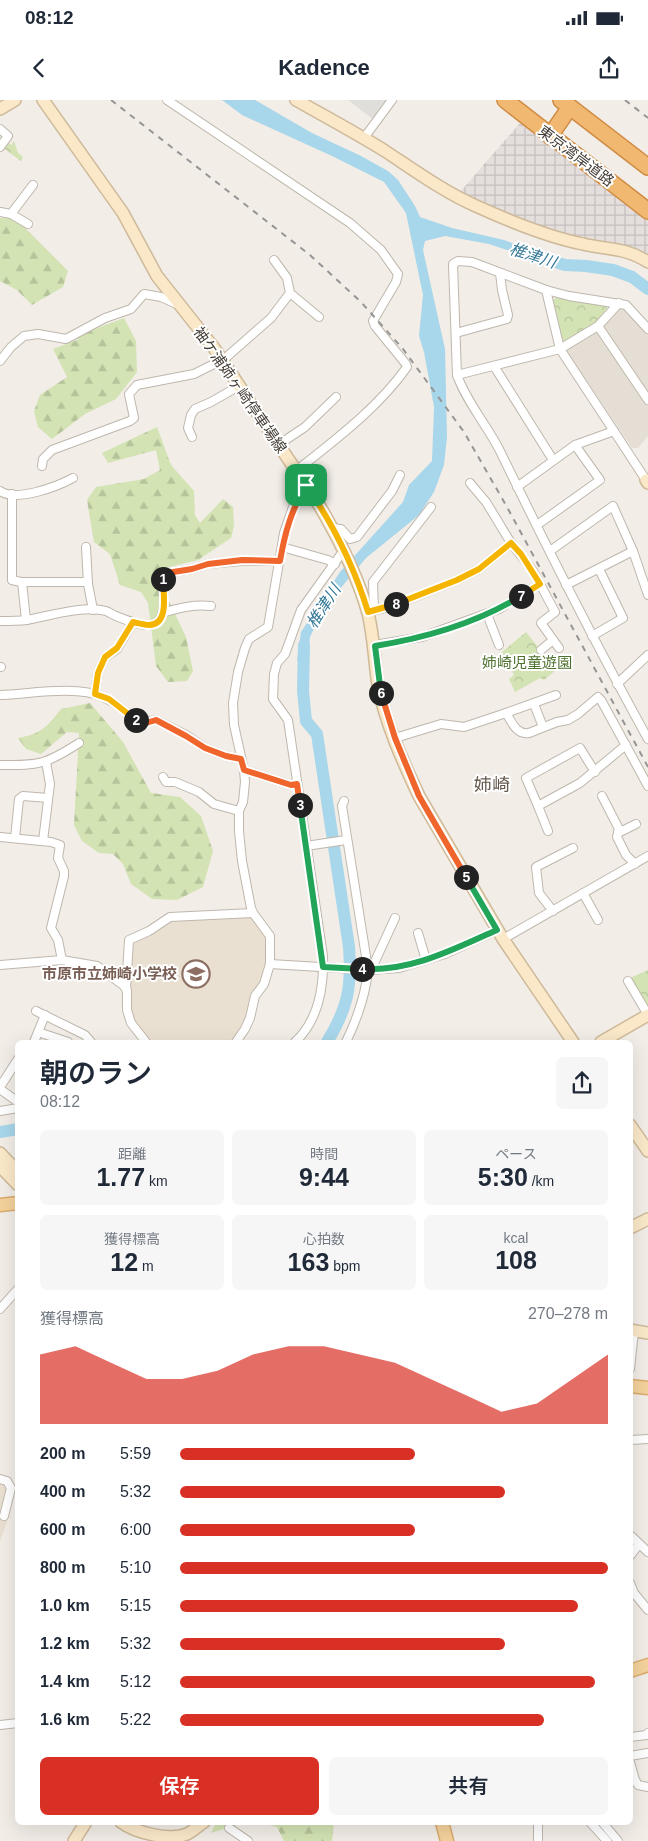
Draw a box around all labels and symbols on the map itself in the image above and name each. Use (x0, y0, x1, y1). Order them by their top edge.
street label: 東京湾岸道路 (535, 122, 617, 189)
water label: 椎津川 (507, 240, 560, 272)
street label: 袖ケ浦姉ヶ崎停車場線 (190, 323, 290, 456)
pin (285, 464, 327, 506)
pin: 1 (150, 566, 176, 592)
water label: 椎津川 (303, 580, 345, 631)
pin: 7 (508, 584, 534, 608)
pin: 8 (384, 592, 408, 616)
park label: 姉崎児童遊園 (482, 654, 572, 671)
pin: 6 (368, 680, 394, 706)
pin: 2 (124, 708, 148, 732)
district label: 姉崎 (474, 775, 510, 795)
pin: 3 (288, 792, 312, 818)
pin: 5 (454, 864, 478, 890)
pin: 4 (350, 956, 374, 982)
school or university icon: 市原市立姉崎小学校 (181, 959, 211, 989)
place label: 市原市立姉崎小学校 (42, 965, 177, 982)

